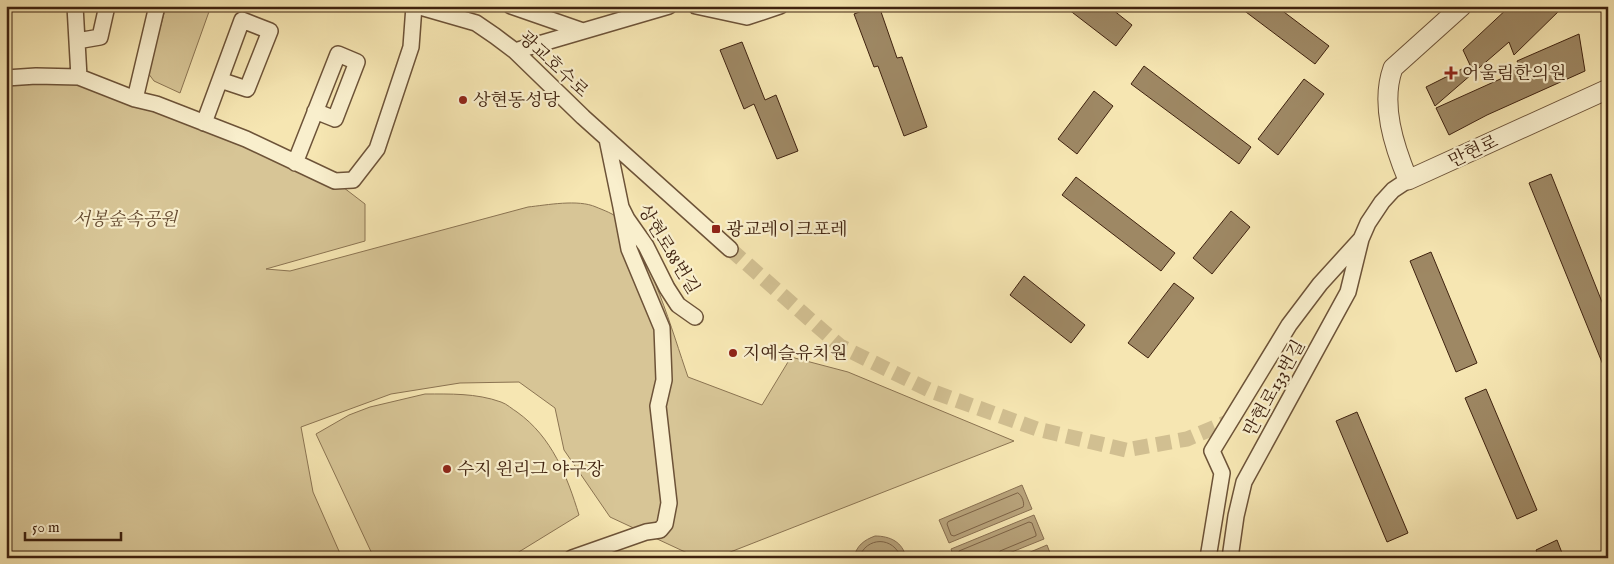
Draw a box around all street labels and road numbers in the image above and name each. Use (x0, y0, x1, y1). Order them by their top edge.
street label: 광교호수로 (513, 27, 593, 103)
street label: 만현로 (1445, 131, 1502, 174)
street label: 상현로88번길 (632, 201, 704, 299)
street label: 만현로133번길 (1239, 336, 1311, 441)

